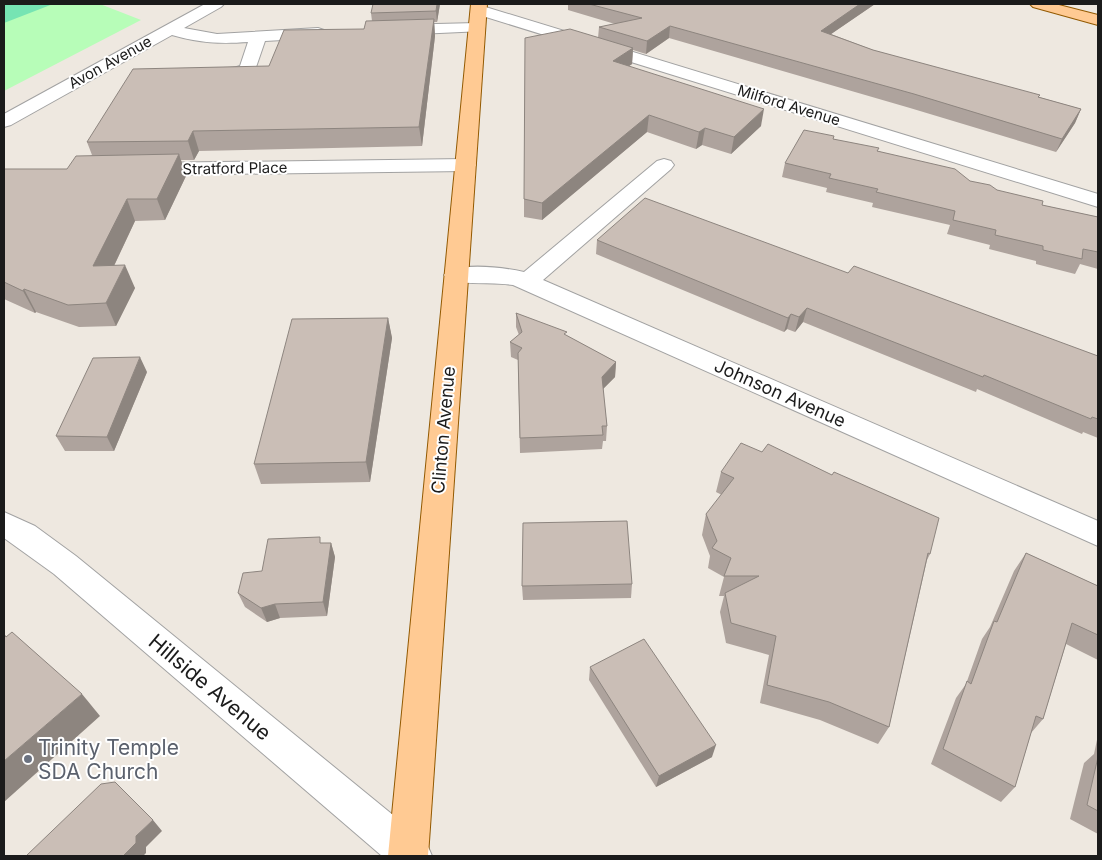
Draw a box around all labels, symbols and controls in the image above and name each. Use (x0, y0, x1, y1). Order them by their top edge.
street label: Avon Avenue (65, 31, 155, 93)
street label: Milford Avenue (735, 80, 843, 130)
street label: Stratford Place (182, 158, 288, 178)
street label: Johnson Avenue (711, 355, 849, 431)
street label: Clinton Avenue (427, 365, 459, 495)
street label: Hillside Avenue (144, 629, 276, 745)
place label: Trinity Temple SDA Church (38, 735, 179, 784)
marker: Trinity Temple SDA Church (22, 753, 34, 765)

